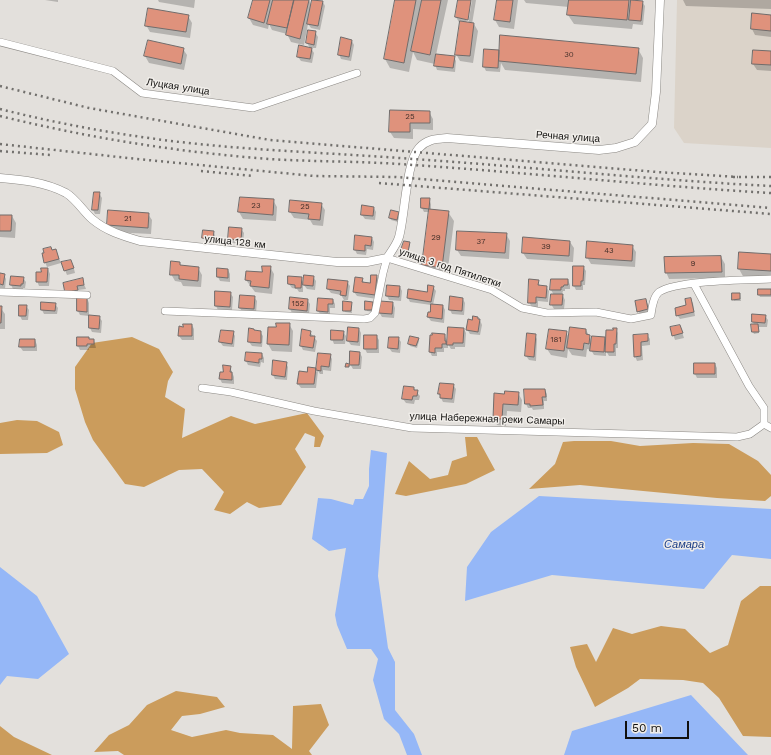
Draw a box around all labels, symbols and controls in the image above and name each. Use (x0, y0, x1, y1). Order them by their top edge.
house number: 30 (564, 50, 574, 60)
street label: Луцкая улица (146, 76, 210, 98)
house number: 25 (405, 112, 415, 122)
street label: Речная улица (536, 129, 600, 145)
house number: 23 (251, 201, 261, 211)
house number: 25 (300, 202, 310, 212)
house number: 21 (124, 214, 132, 224)
street label: улица 128 км (204, 233, 266, 251)
house number: 29 (431, 233, 441, 243)
house number: 37 (477, 237, 485, 247)
house number: 39 (541, 242, 551, 252)
street label: улица 3 год Пятилетки (397, 246, 503, 290)
house number: 43 (604, 246, 614, 256)
house number: 9 (691, 259, 695, 269)
house number: 152 (292, 299, 304, 309)
house number: 181 (550, 335, 562, 345)
street label: улица Набережная реки Самары (409, 410, 565, 428)
water label: Самара (664, 538, 704, 552)
scale bar (627, 713, 691, 739)
text: 50 m (632, 721, 662, 735)

